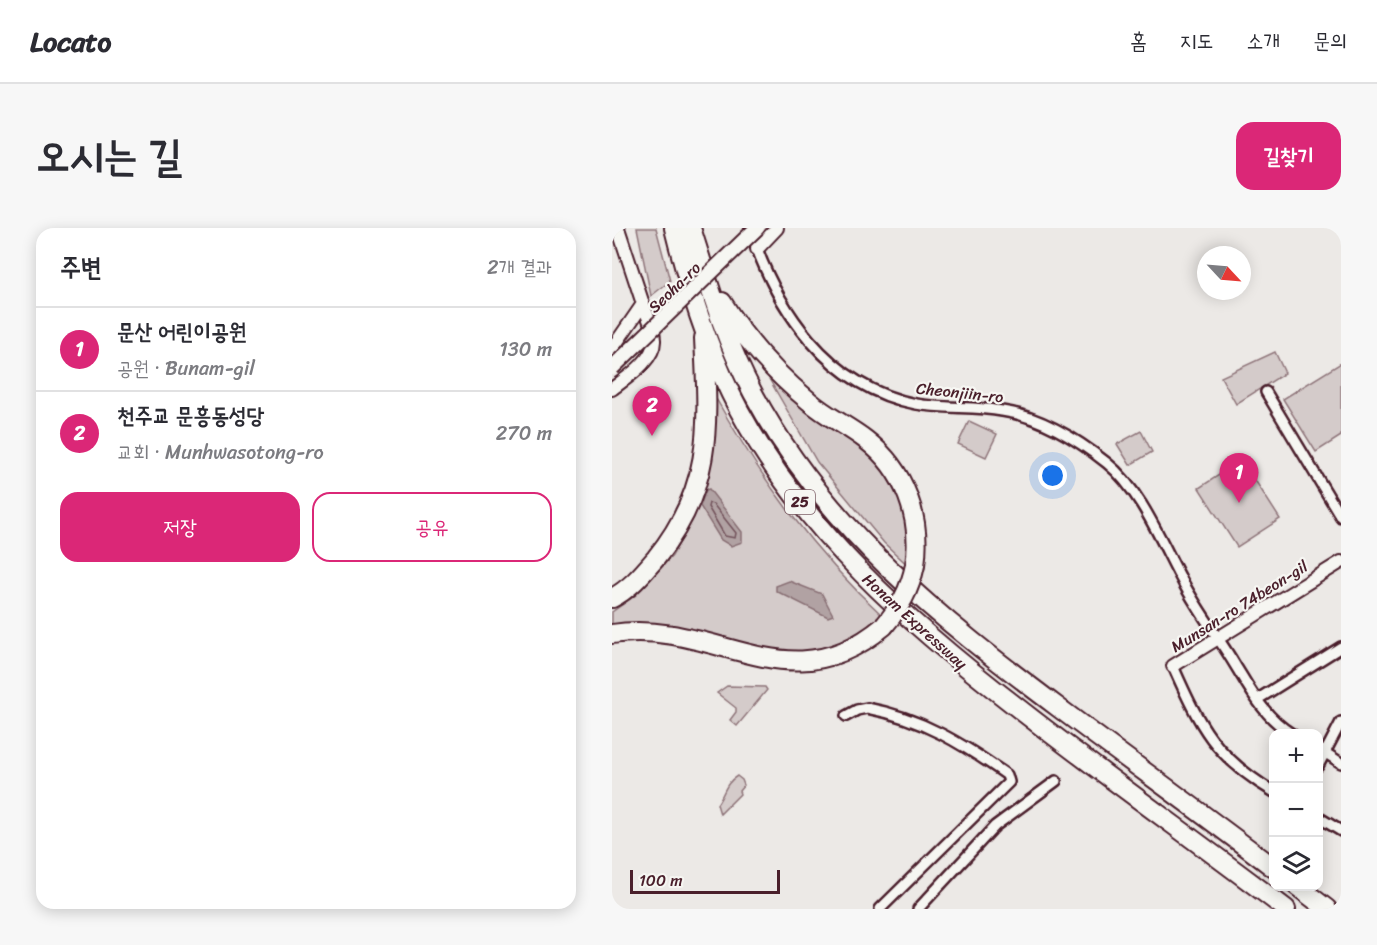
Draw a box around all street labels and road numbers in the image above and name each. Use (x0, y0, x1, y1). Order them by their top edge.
street label: Seoha-ro (641, 254, 708, 320)
street label: Cheonjiin-ro (915, 373, 1005, 411)
road number: 25 (785, 490, 815, 514)
street label: Munsan-ro 74beon-gil (1165, 552, 1314, 660)
street label: Honam Expressway (855, 566, 975, 678)

